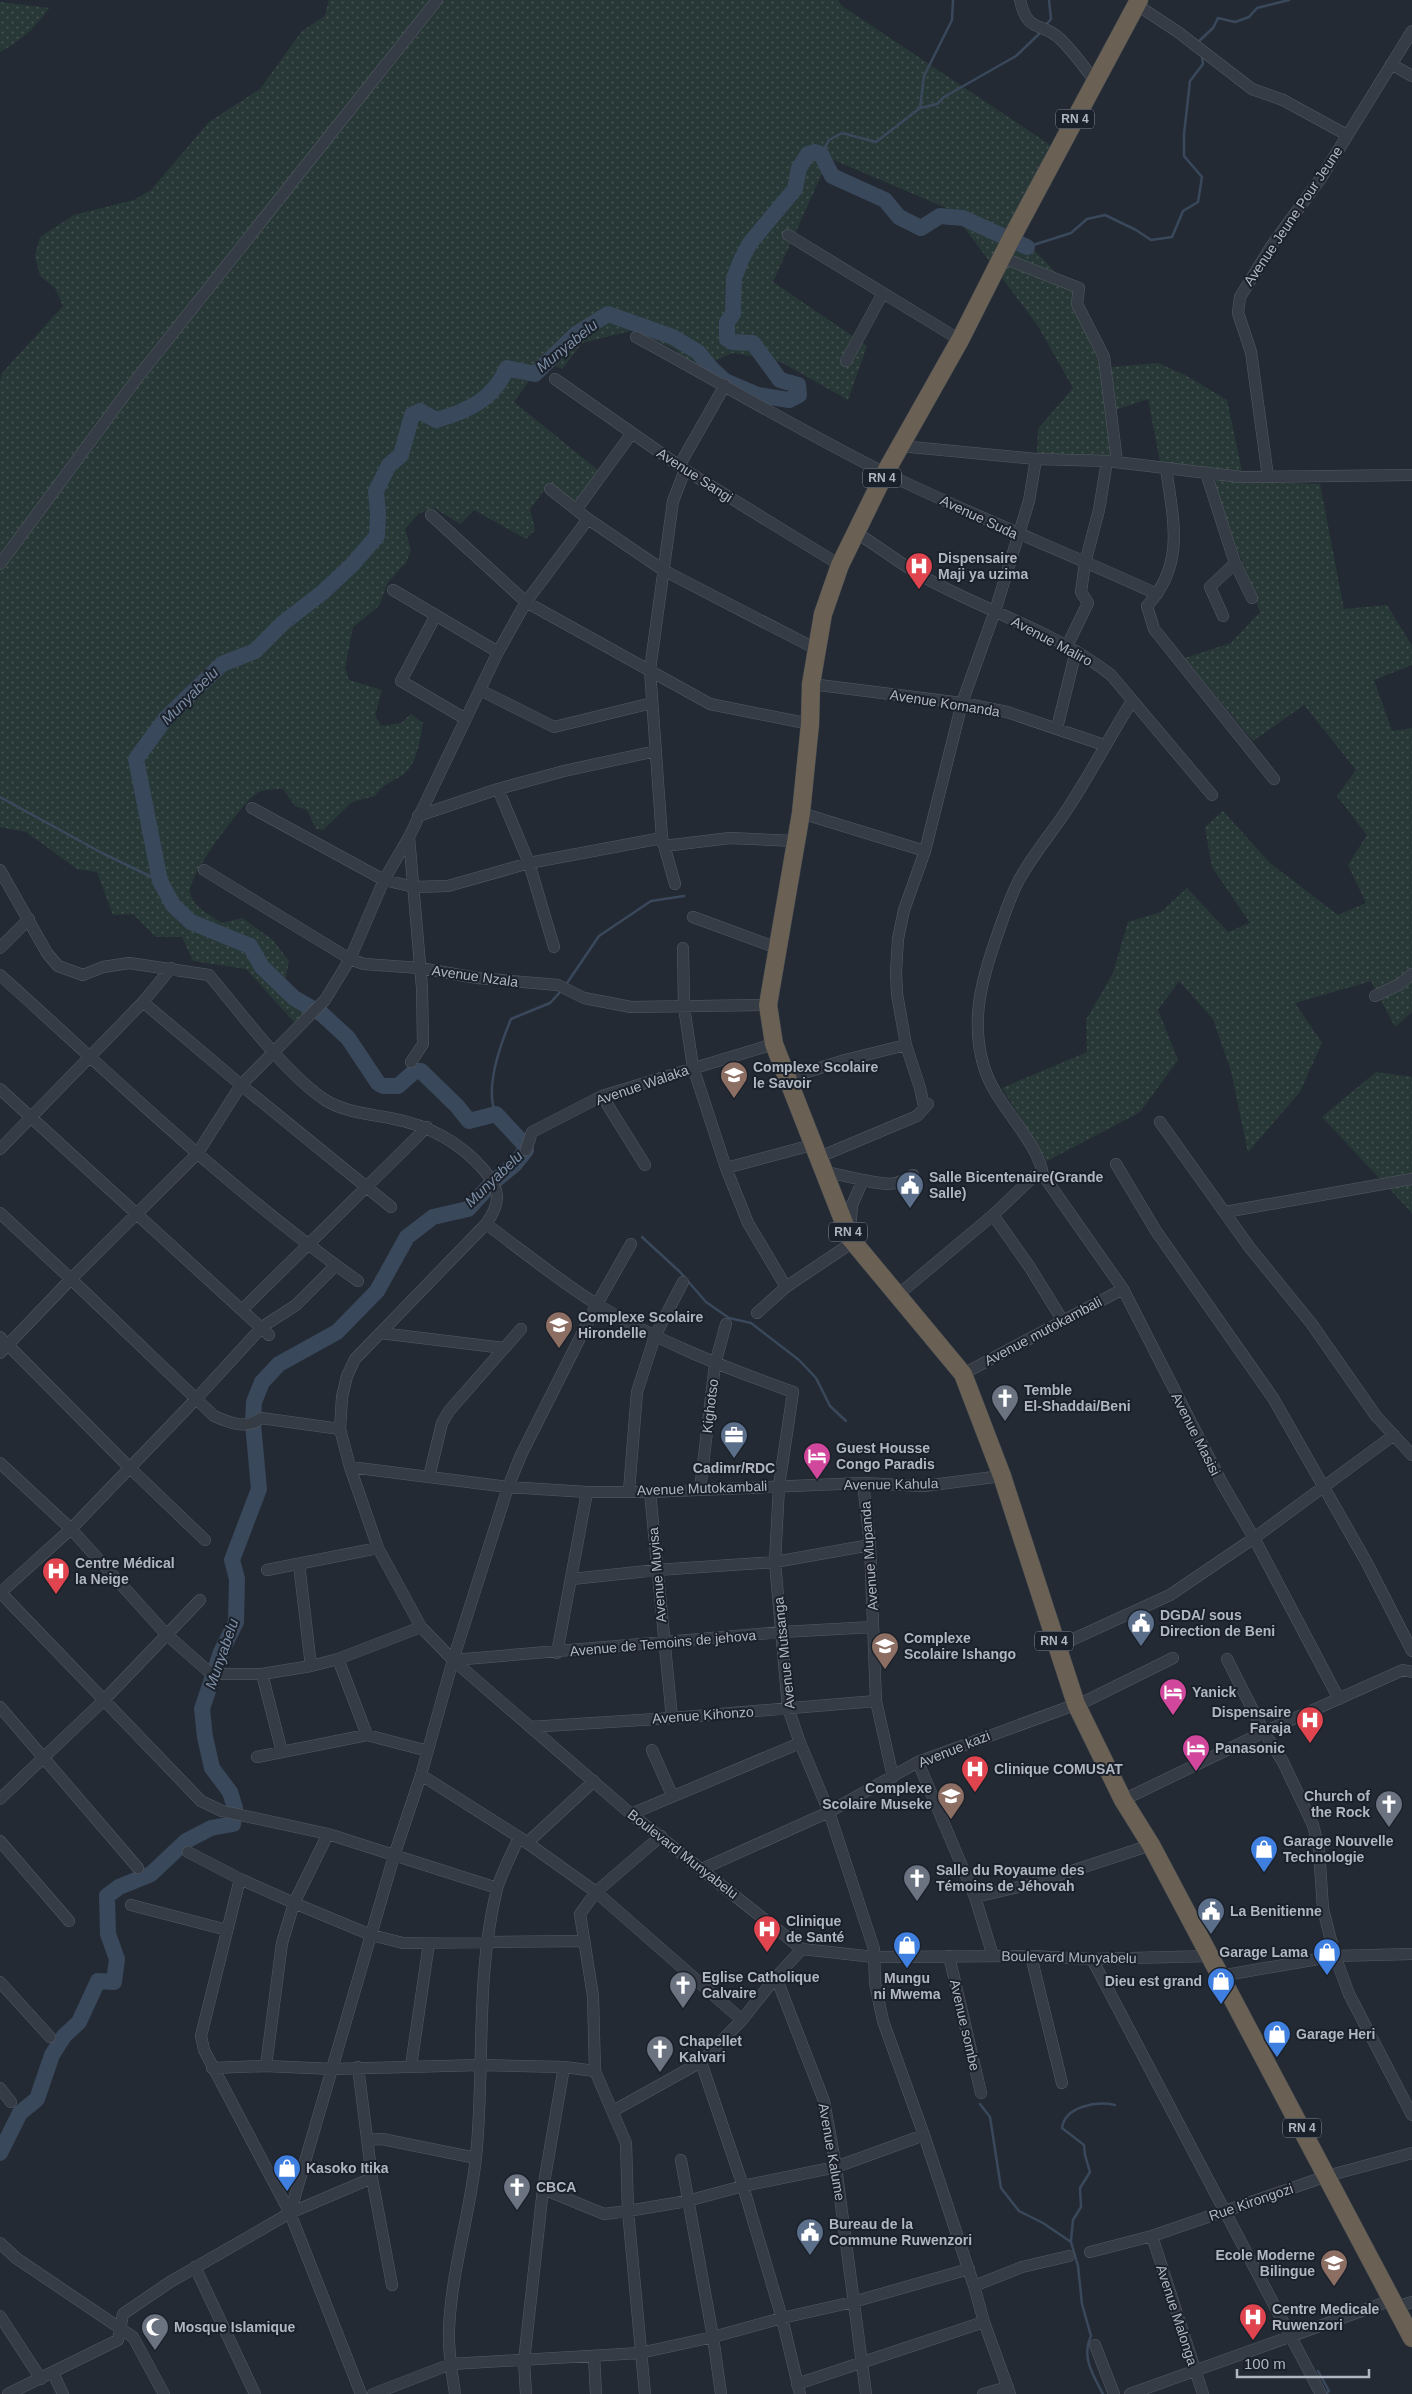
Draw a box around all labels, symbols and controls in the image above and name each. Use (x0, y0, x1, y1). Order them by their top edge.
road number: RN 4 (1056, 110, 1094, 128)
street label: Avenue Jeune Pour Jeune (1240, 143, 1346, 289)
water label: Munyabelu (533, 316, 601, 375)
street label: Avenue Sangi (654, 445, 736, 505)
road number: RN 4 (863, 468, 901, 488)
street label: Avenue Suda (938, 492, 1021, 542)
place label: Dispensaire Maji ya uzima (938, 550, 1028, 582)
hospital icon: Dispensaire Maji ya uzima (904, 551, 934, 590)
street label: Avenue Maliro (1009, 613, 1095, 669)
water label: Munyabelu (158, 663, 222, 728)
street label: Avenue Komanda (889, 686, 1001, 720)
street label: Avenue Nzala (431, 962, 519, 990)
place label: Complexe Scolaire le Savoir (753, 1059, 878, 1091)
school or university icon: Complexe Scolaire le Savoir (719, 1060, 749, 1099)
street label: Avenue Walaka (593, 1062, 691, 1108)
water label: Munyabelu (461, 1147, 526, 1210)
place label: Salle Bicentenaire(Grande Salle) (929, 1169, 1104, 1201)
public building icon: Salle Bicentenaire(Grande Salle) (895, 1170, 925, 1209)
road number: RN 4 (829, 1222, 867, 1242)
street label: Avenue mutokambali (982, 1293, 1104, 1369)
place label: Complexe Scolaire Hirondelle (578, 1309, 703, 1341)
school or university icon: Complexe Scolaire Hirondelle (544, 1310, 574, 1349)
street label: Kighotso (699, 1378, 721, 1434)
place label: Temble El-Shaddai/Beni (1024, 1382, 1131, 1414)
church icon: Temble El-Shaddai/Beni (990, 1383, 1020, 1422)
street label: Avenue Masisi (1168, 1390, 1224, 1478)
office icon: Cadimr/RDC (719, 1420, 749, 1459)
place label: Guest Housse Congo Paradis (836, 1440, 935, 1472)
hotel icon: Guest Housse Congo Paradis (802, 1441, 832, 1480)
place label: Cadimr/RDC (693, 1460, 775, 1476)
street label: Avenue Kahula (844, 1475, 939, 1493)
street label: Avenue Mutokambali (637, 1478, 767, 1498)
street label: Avenue Mupanda (857, 1501, 881, 1611)
street label: Avenue Muyisa (645, 1527, 669, 1623)
place label: Centre Médical la Neige (75, 1555, 175, 1587)
hospital icon: Centre Médical la Neige (41, 1556, 71, 1595)
street label: Avenue Mutsanga (770, 1596, 798, 1710)
place label: DGDA/ sous Direction de Beni (1160, 1607, 1275, 1639)
public building icon: DGDA/ sous Direction de Beni (1126, 1608, 1156, 1647)
water label: Munyabelu (202, 1616, 242, 1691)
street label: Avenue de Temoins de jehova (569, 1627, 757, 1659)
place label: Complexe Scolaire Ishango (904, 1630, 1016, 1662)
school or university icon: Complexe Scolaire Ishango (870, 1631, 900, 1670)
road number: RN 4 (1035, 1632, 1073, 1650)
hotel icon: Yanick (1158, 1677, 1188, 1716)
place label: Yanick (1192, 1684, 1237, 1700)
street label: Avenue Kihonzo (652, 1703, 755, 1727)
place label: Dispensaire Faraja (1212, 1704, 1291, 1736)
hospital icon: Dispensaire Faraja (1295, 1705, 1325, 1744)
street label: Avenue kazi (916, 1727, 992, 1771)
hotel icon: Panasonic (1181, 1733, 1211, 1772)
place label: Panasonic (1215, 1740, 1285, 1756)
hospital icon: Clinique COMUSAT (960, 1754, 990, 1793)
place label: Clinique COMUSAT (994, 1761, 1123, 1777)
place label: Complexe Scolaire Museke (822, 1780, 932, 1812)
school or university icon: Complexe Scolaire Museke (936, 1781, 966, 1820)
place label: Church of the Rock (1304, 1788, 1370, 1820)
church icon: Church of the Rock (1374, 1789, 1404, 1828)
street label: Boulevard Munyabelu (625, 1806, 741, 1902)
place label: Garage Nouvelle Technologie (1283, 1833, 1394, 1865)
shop icon: Garage Nouvelle Technologie (1249, 1834, 1279, 1873)
place label: Salle du Royaume des Témoins de Jéhovah (936, 1862, 1085, 1894)
church icon: Salle du Royaume des Témoins de Jéhovah (902, 1863, 932, 1902)
public building icon: La Benitienne (1196, 1896, 1226, 1935)
place label: La Benitienne (1230, 1903, 1322, 1919)
place label: Clinique de Santé (786, 1913, 845, 1945)
hospital icon: Clinique de Santé (752, 1914, 782, 1953)
shop icon: Mungu ni Mwema (892, 1930, 922, 1969)
shop icon: Garage Lama (1312, 1937, 1342, 1976)
place label: Garage Lama (1219, 1944, 1308, 1960)
street label: Boulevard Munyabelu (1001, 1948, 1137, 1966)
shop icon: Dieu est grand (1206, 1966, 1236, 2005)
place label: Eglise Catholique Calvaire (702, 1969, 820, 2001)
church icon: Eglise Catholique Calvaire (668, 1970, 698, 2009)
place label: Mungu ni Mwema (874, 1970, 941, 2002)
place label: Dieu est grand (1105, 1973, 1202, 1989)
street label: Avenue sombe (947, 1978, 983, 2072)
shop icon: Garage Heri (1262, 2019, 1292, 2058)
place label: Garage Heri (1296, 2026, 1375, 2042)
place label: Chapellet Kalvari (679, 2033, 742, 2065)
church icon: Chapellet Kalvari (645, 2034, 675, 2073)
street label: Avenue Kalume (816, 2102, 848, 2202)
road number: RN 4 (1283, 2118, 1321, 2138)
shop icon: Kasoko Itika (272, 2153, 302, 2192)
place label: Kasoko Itika (306, 2160, 389, 2176)
church icon: CBCA (502, 2172, 532, 2211)
place label: CBCA (536, 2179, 576, 2195)
street label: Rue Kirongozi (1207, 2180, 1295, 2224)
place label: Bureau de la Commune Ruwenzori (829, 2216, 972, 2248)
public building icon: Bureau de la Commune Ruwenzori (795, 2217, 825, 2256)
place label: Ecole Moderne Bilingue (1215, 2247, 1315, 2279)
school or university icon: Ecole Moderne Bilingue (1319, 2248, 1349, 2287)
street label: Avenue Malonga (1153, 2263, 1201, 2368)
place label: Centre Medicale Ruwenzori (1272, 2301, 1380, 2333)
hospital icon: Centre Medicale Ruwenzori (1238, 2302, 1268, 2341)
mosque icon: Mosque Islamique (140, 2312, 170, 2351)
place label: Mosque Islamique (174, 2319, 296, 2335)
scale bar (1237, 2346, 1370, 2378)
text: 100 m (1244, 2355, 1286, 2372)

